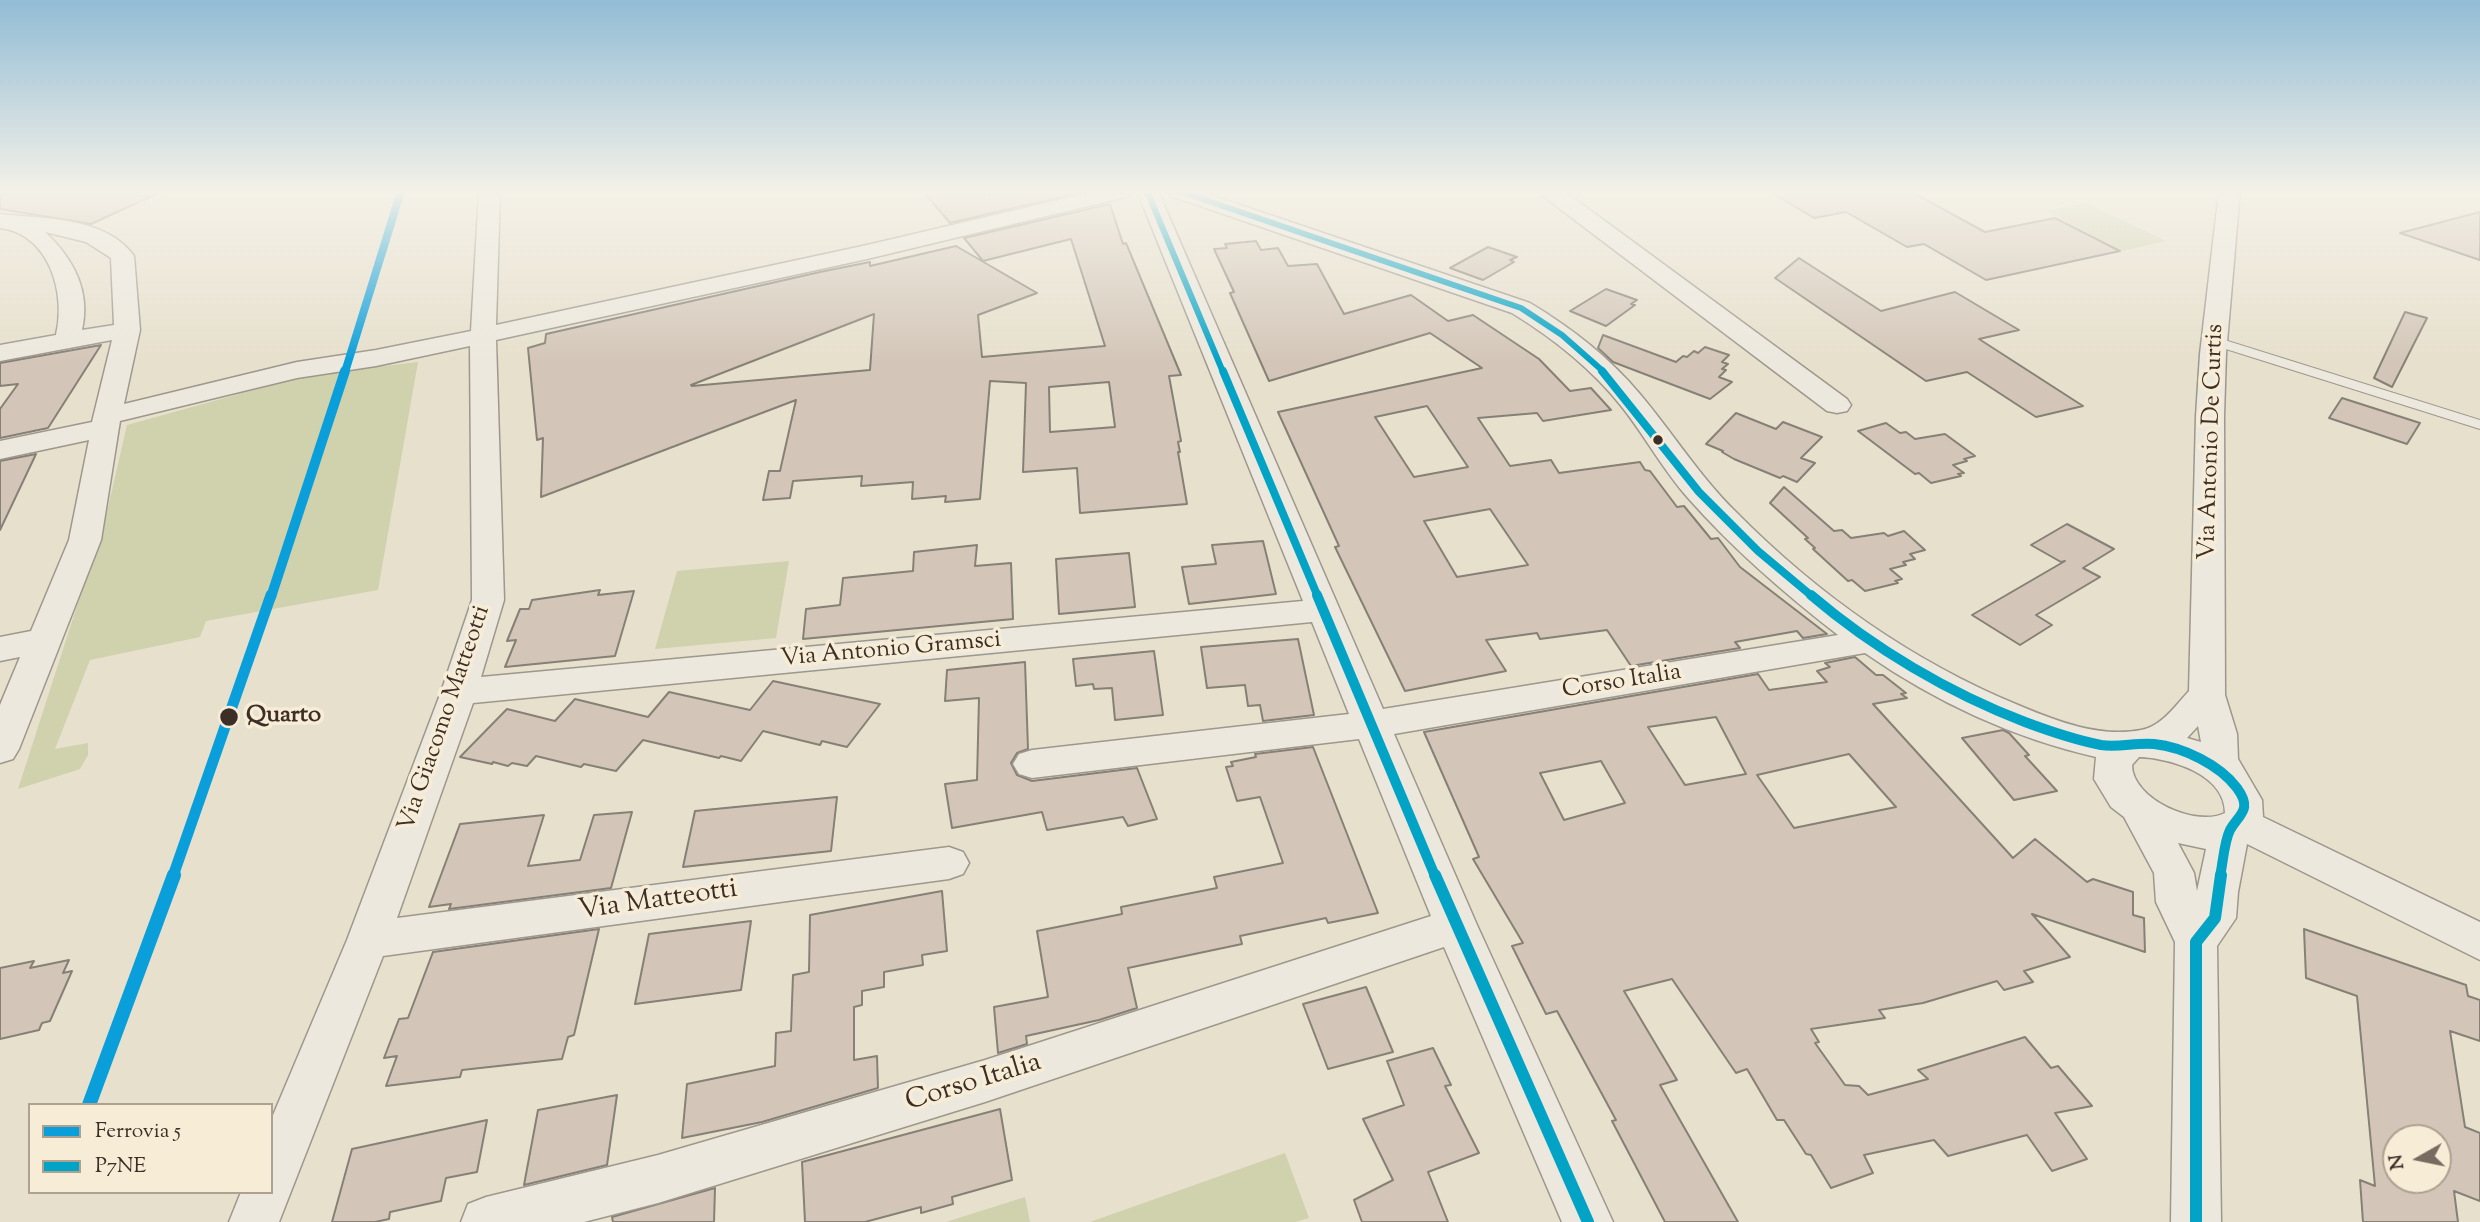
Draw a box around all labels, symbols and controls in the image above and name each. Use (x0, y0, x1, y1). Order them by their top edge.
street label: Via Antonio De Curtis (2194, 323, 2232, 561)
unlabelled marker (1651, 433, 1665, 447)
street label: Via Giacomo Matteotti (394, 602, 498, 836)
street label: Via Antonio Gramsci (779, 627, 1003, 675)
street label: Corso Italia (1560, 659, 1684, 707)
place label: Quarto (246, 703, 321, 731)
marker: Quarto (218, 706, 240, 728)
street label: Via Matteotti (576, 874, 740, 930)
street label: Corso Italia (902, 1047, 1046, 1121)
legend (28, 1103, 273, 1194)
text: Ferrovia 5 (95, 1117, 181, 1147)
north arrow (2382, 1124, 2452, 1194)
text: P7NE (95, 1152, 146, 1182)
text: N (2383, 1152, 2412, 1172)

